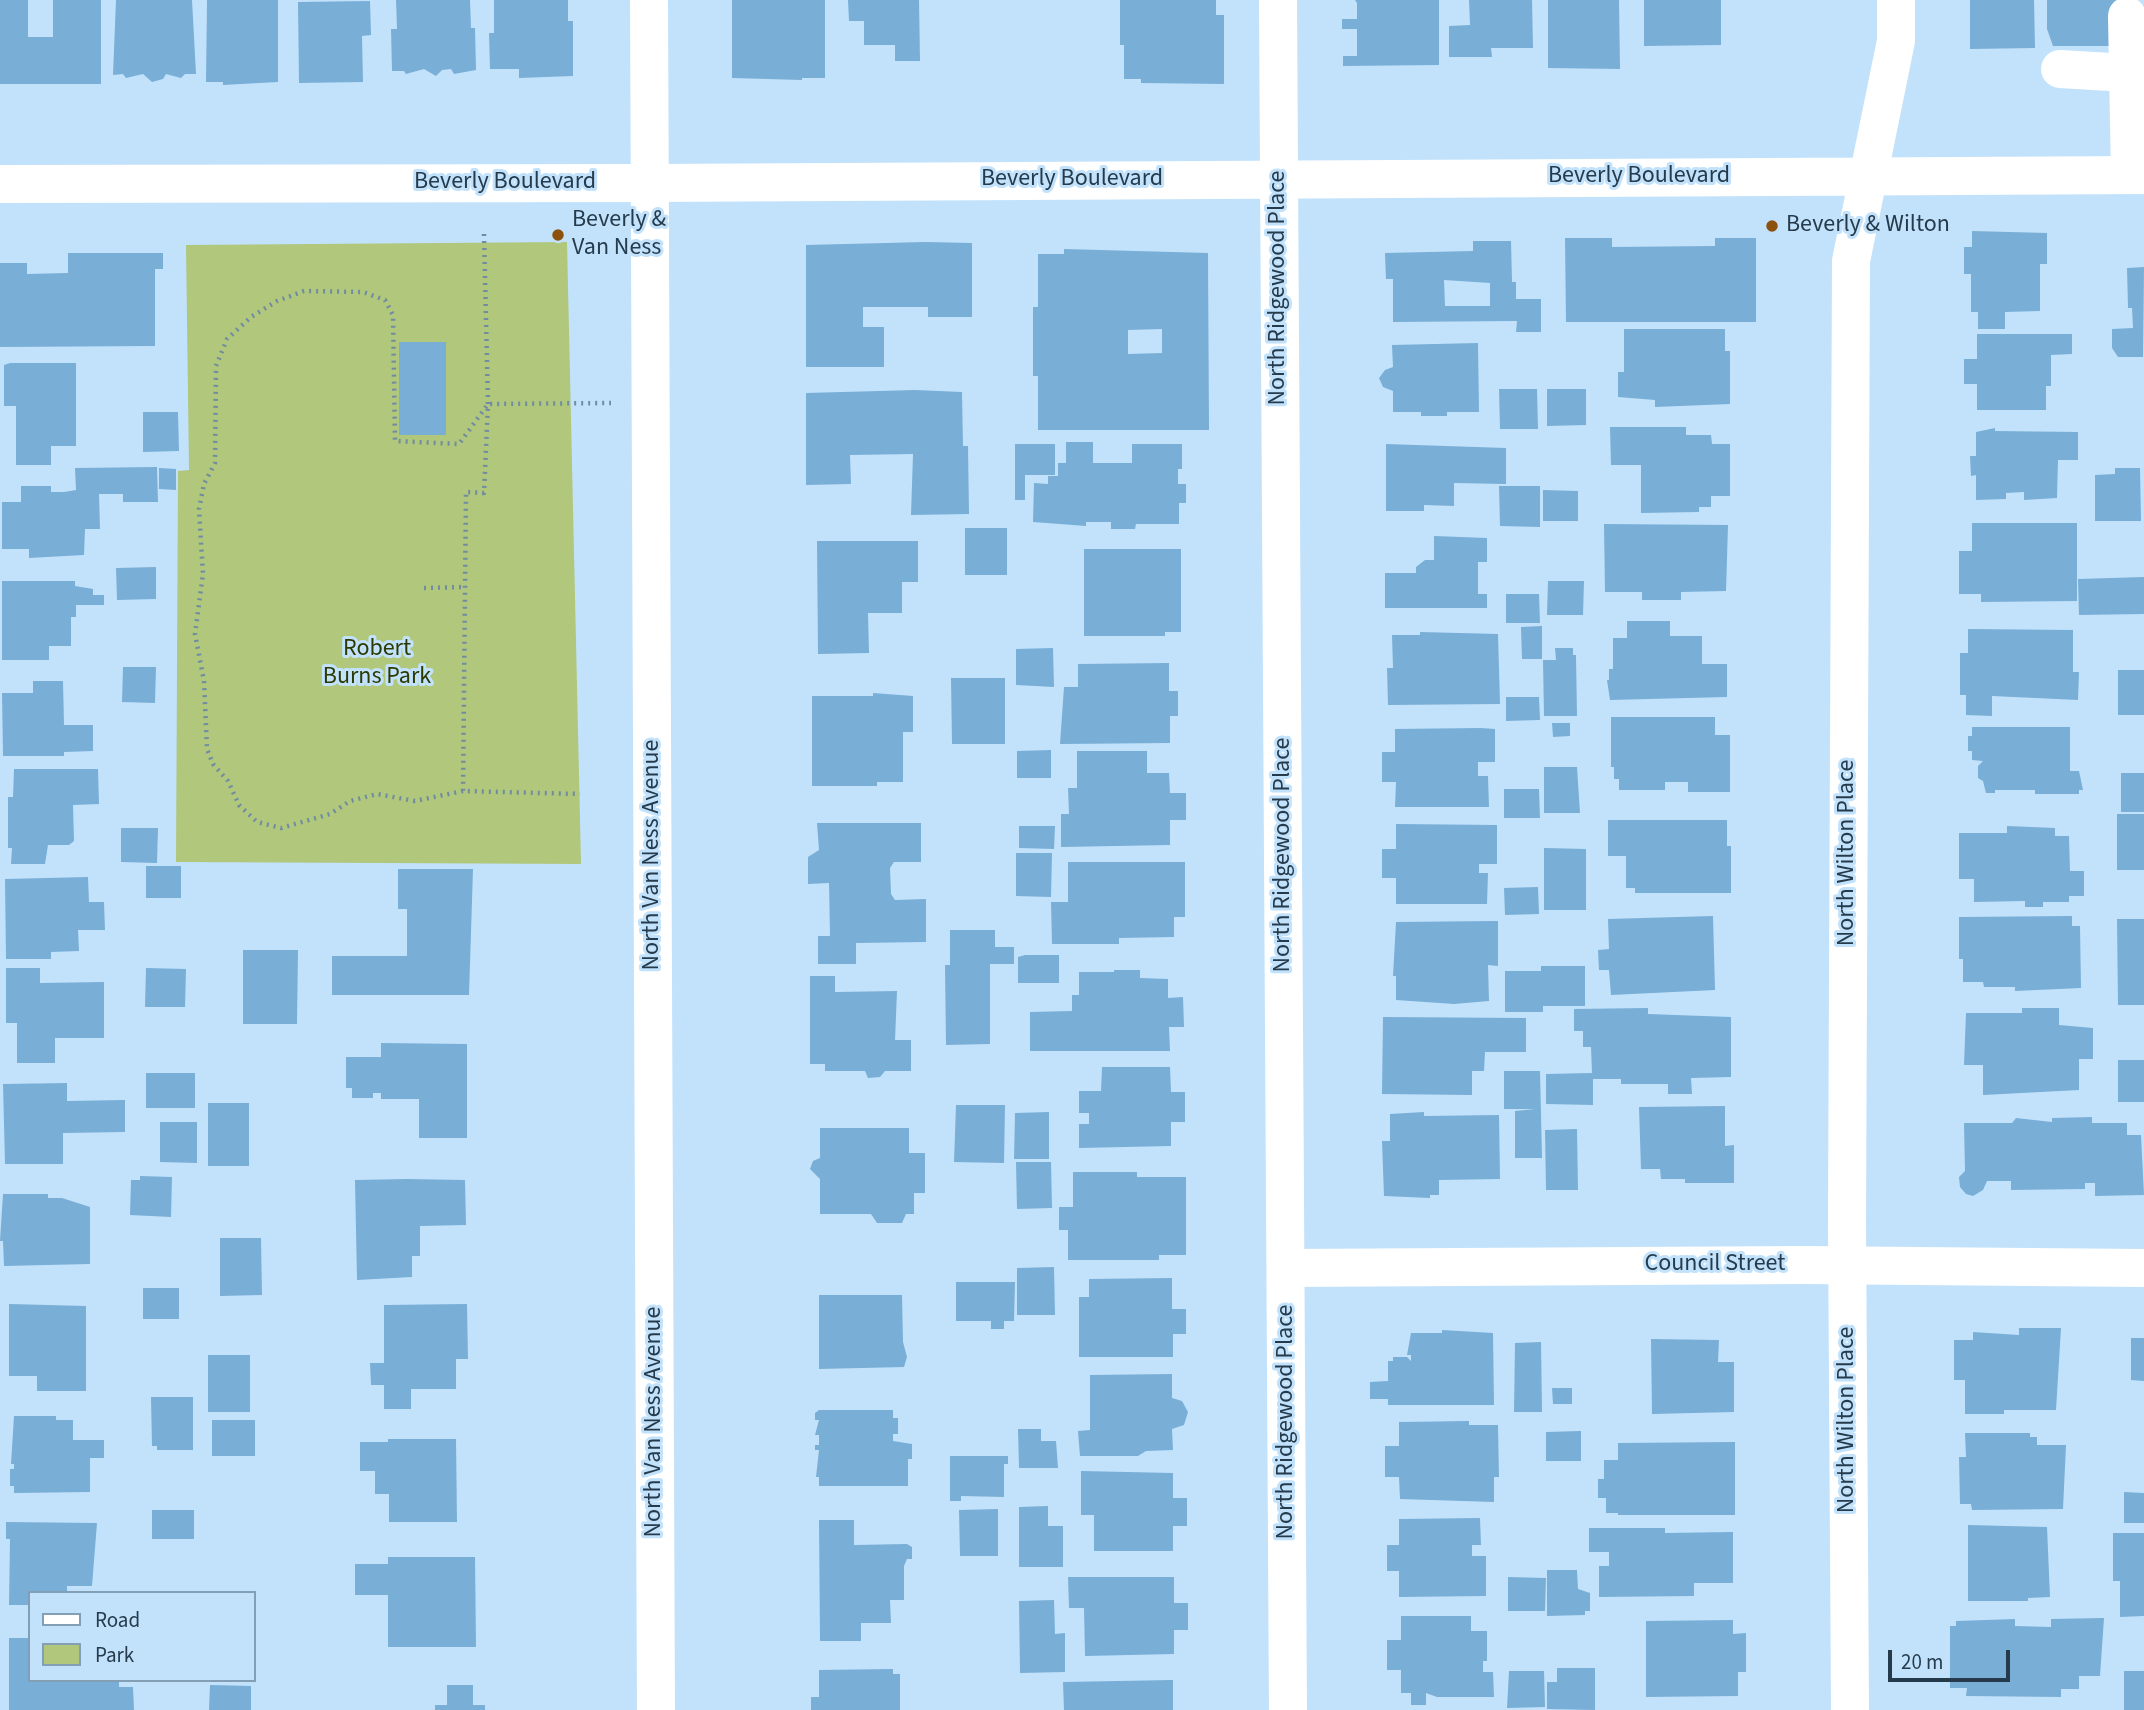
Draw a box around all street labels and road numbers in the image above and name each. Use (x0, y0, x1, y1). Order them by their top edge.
street label: Beverly Boulevard (1548, 163, 1730, 191)
street label: Beverly Boulevard (981, 166, 1163, 194)
street label: Beverly Boulevard (414, 169, 596, 197)
street label: North Ridgewood Place (1265, 171, 1293, 405)
street label: North Ridgewood Place (1270, 738, 1298, 972)
street label: North Van Ness Avenue (639, 740, 667, 970)
street label: North Wilton Place (1834, 760, 1862, 946)
street label: Council Street (1645, 1251, 1785, 1279)
street label: North Ridgewood Place (1273, 1305, 1301, 1539)
street label: North Van Ness Avenue (641, 1307, 669, 1537)
street label: North Wilton Place (1834, 1327, 1862, 1513)

